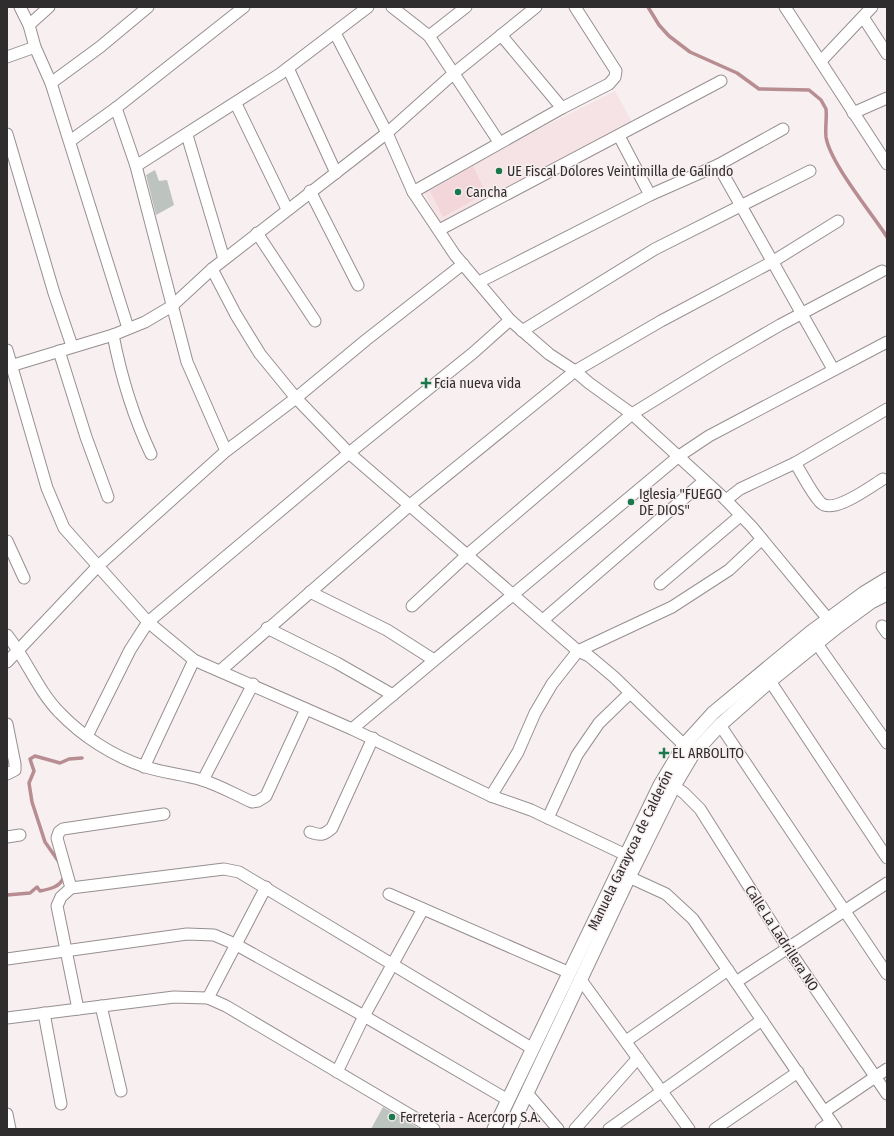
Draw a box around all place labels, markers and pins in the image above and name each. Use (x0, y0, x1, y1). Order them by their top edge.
place label: UE Fiscal Dolores Veintimilla de Galindo (507, 163, 733, 180)
marker: UE Fiscal Dolores Veintimilla de Galindo (494, 166, 504, 176)
place label: Cancha (466, 184, 508, 201)
marker: Cancha (453, 187, 463, 197)
place label: Fcia nueva vida (434, 375, 521, 392)
marker: Fcia nueva vida (421, 378, 431, 388)
place label: Iglesia "FUEGO DE DIOS" (639, 486, 723, 519)
marker: Iglesia "FUEGO DE DIOS" (626, 497, 636, 507)
place label: EL ARBOLITO (672, 745, 744, 762)
marker: EL ARBOLITO (659, 748, 669, 758)
place label: Ferreteria - Acercorp S.A. (400, 1109, 541, 1126)
marker: Ferreteria - Acercorp S.A. (387, 1112, 397, 1122)

